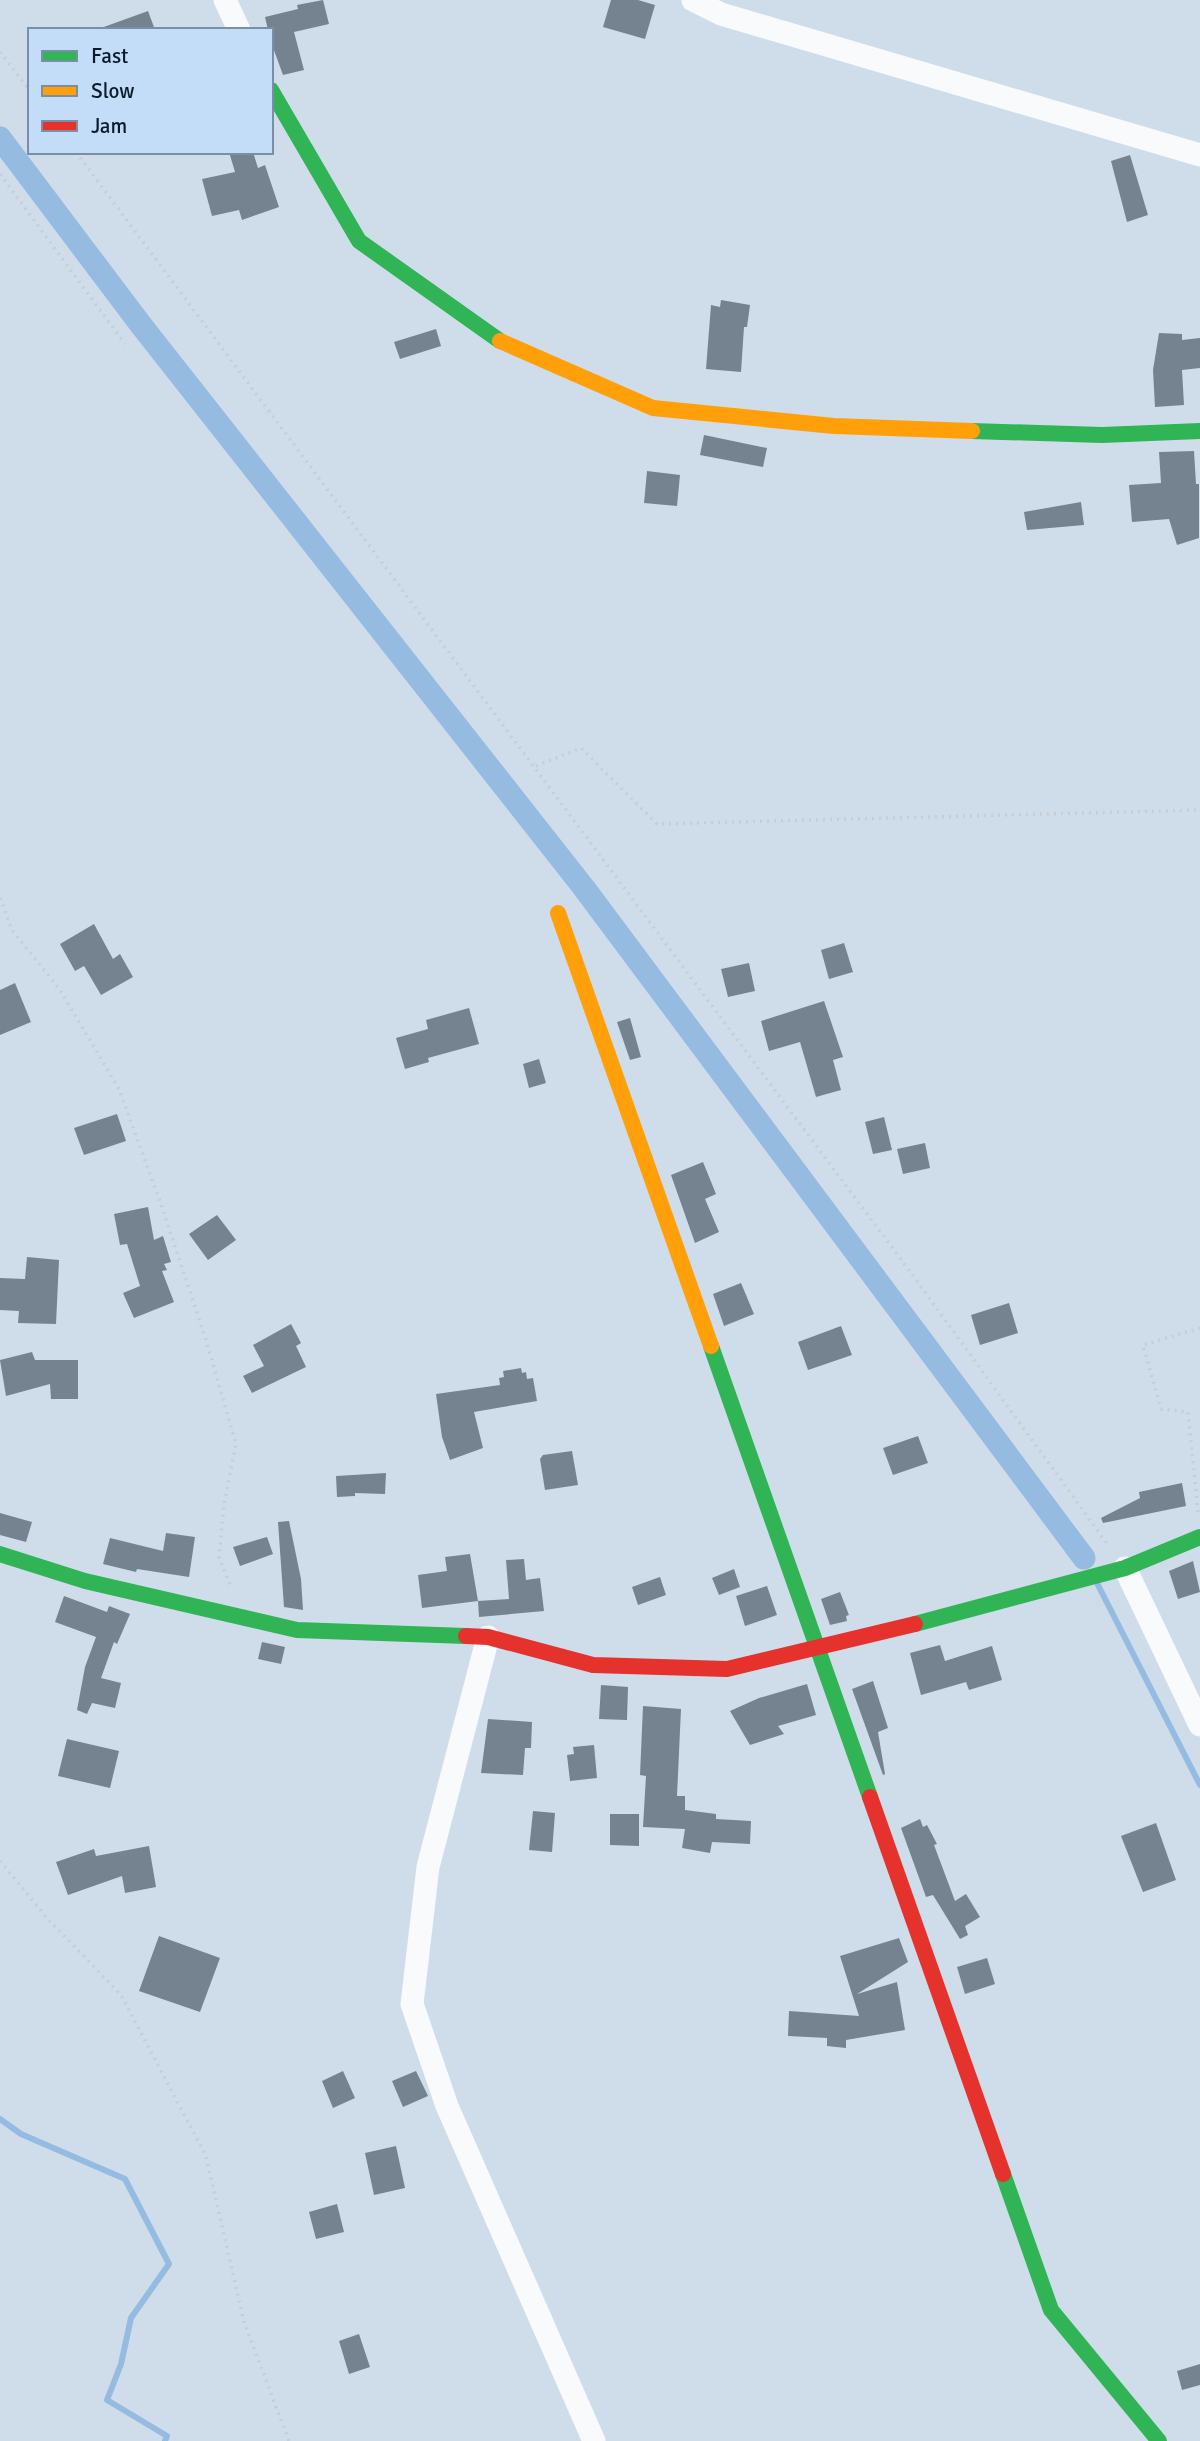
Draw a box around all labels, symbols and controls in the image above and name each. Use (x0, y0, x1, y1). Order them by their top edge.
legend (28, 28, 273, 154)
text: Fast (91, 43, 128, 69)
text: Slow (91, 78, 135, 104)
text: Jam (91, 113, 127, 139)

